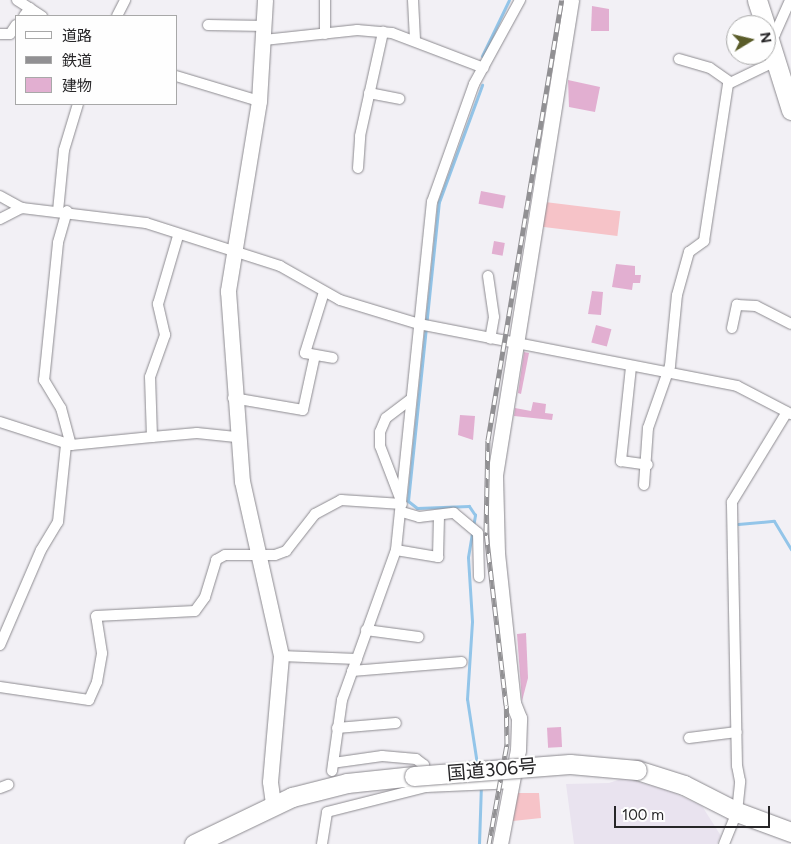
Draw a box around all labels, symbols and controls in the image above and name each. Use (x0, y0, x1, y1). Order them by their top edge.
legend (15, 15, 178, 105)
north arrow (726, 15, 776, 65)
text: 道路 (62, 27, 92, 45)
text: N (756, 31, 775, 44)
text: 鉄道 (62, 52, 92, 70)
text: 建物 (62, 77, 92, 95)
street label: 国道306号 (446, 755, 538, 785)
scale bar (616, 796, 772, 828)
text: 100 m (622, 806, 664, 824)

